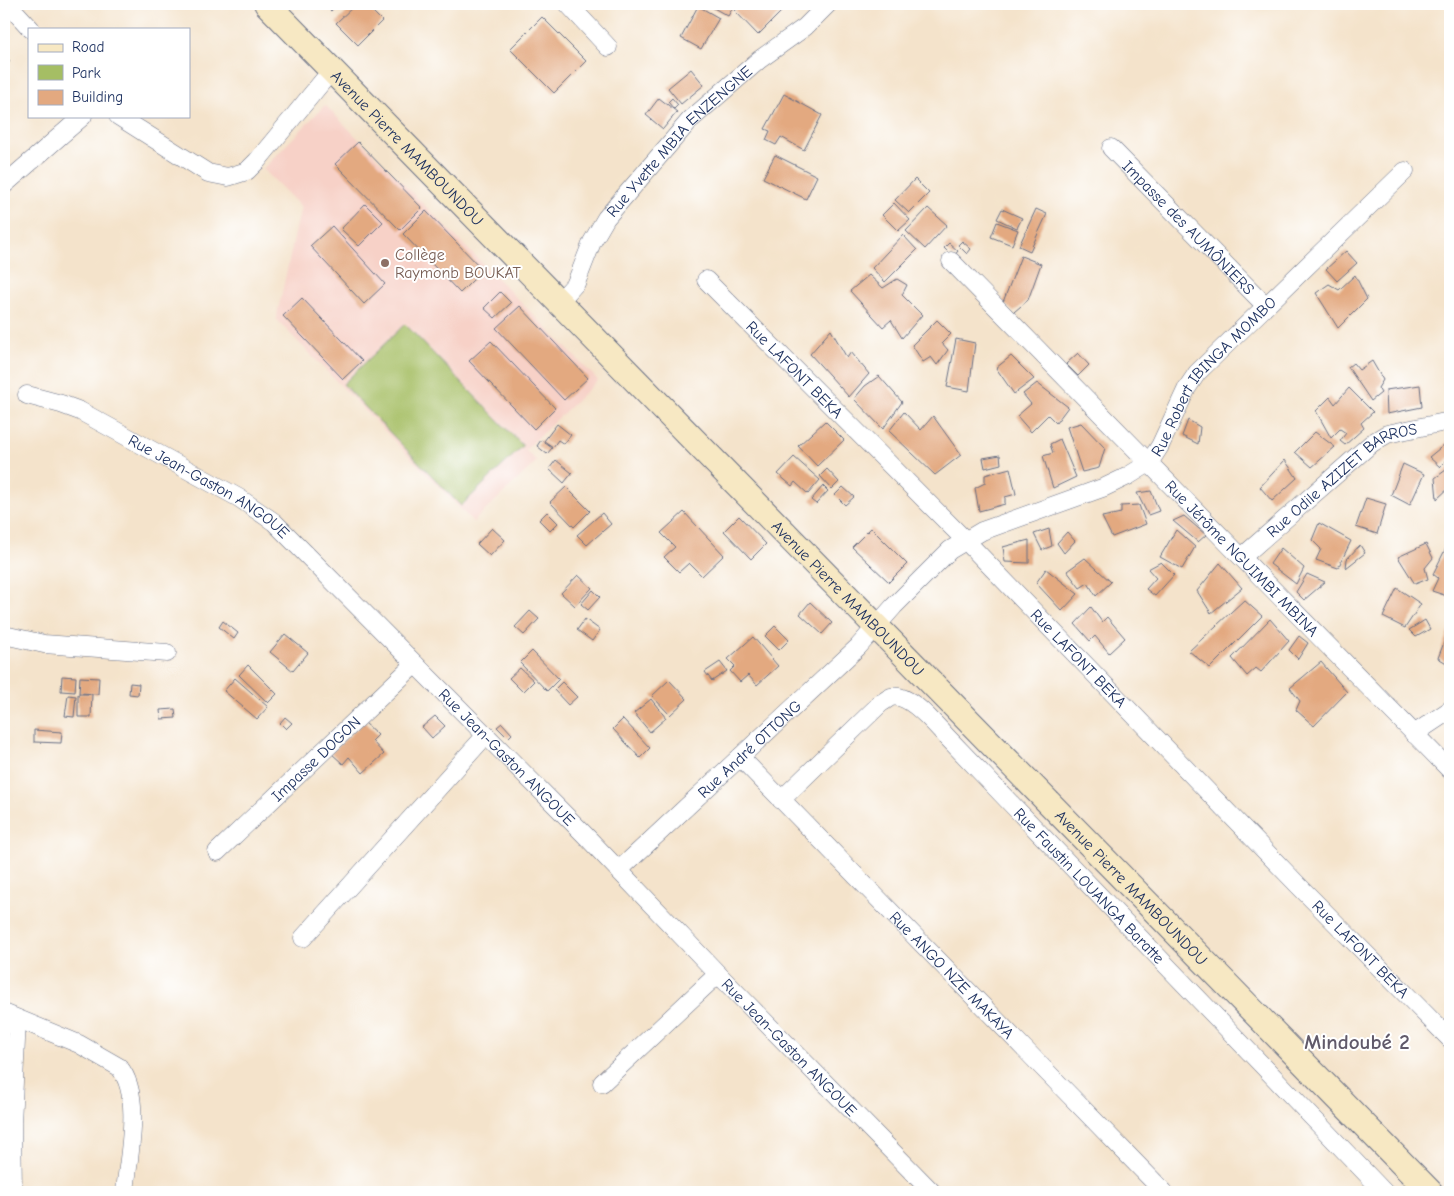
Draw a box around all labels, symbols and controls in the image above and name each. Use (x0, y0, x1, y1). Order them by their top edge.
legend (28, 28, 190, 118)
text: Road (72, 38, 104, 56)
street label: Rue Yvette MBIA ENZENGNE (603, 62, 756, 221)
text: Park (72, 64, 101, 82)
street label: Avenue Pierre MAMBOUNDOU (327, 67, 487, 230)
text: Building (72, 88, 123, 106)
street label: Impasse des AUMÔNIERS (1118, 157, 1258, 299)
place label: Collège Raymonb BOUKAT (395, 246, 522, 282)
marker: Collège Raymonb BOUKAT (379, 257, 391, 269)
street label: Rue Robert IBINGA MOMBO (1148, 293, 1280, 460)
street label: Rue LAFONT BEKA (742, 318, 846, 422)
street label: Rue Odile AZIZET BARROS (1263, 420, 1419, 541)
street label: Rue Jean-Gaston ANGOUE (125, 431, 293, 543)
street label: Rue Jérôme NGUIMBI MBINA (1161, 477, 1322, 640)
street label: Avenue Pierre MAMBOUNDOU (768, 517, 927, 680)
street label: Rue LAFONT BEKA (1027, 606, 1130, 712)
street label: Rue Jean-Gaston ANGOUE (435, 685, 579, 830)
street label: Rue André OTTONG (694, 697, 805, 802)
street label: Impasse DOGON (268, 713, 364, 805)
street label: Rue Faustin LOUANGA Baratte (1010, 804, 1168, 968)
street label: Avenue Pierre MAMBOUNDOU (1051, 807, 1211, 969)
street label: Rue LAFONT BEKA (1308, 897, 1412, 1002)
street label: Rue ANGO NZE MAKAYA (886, 908, 1017, 1043)
street label: Rue Jean-Gaston ANGOUE (718, 975, 861, 1120)
district label: Mindoubé 2 (1304, 1030, 1410, 1054)

